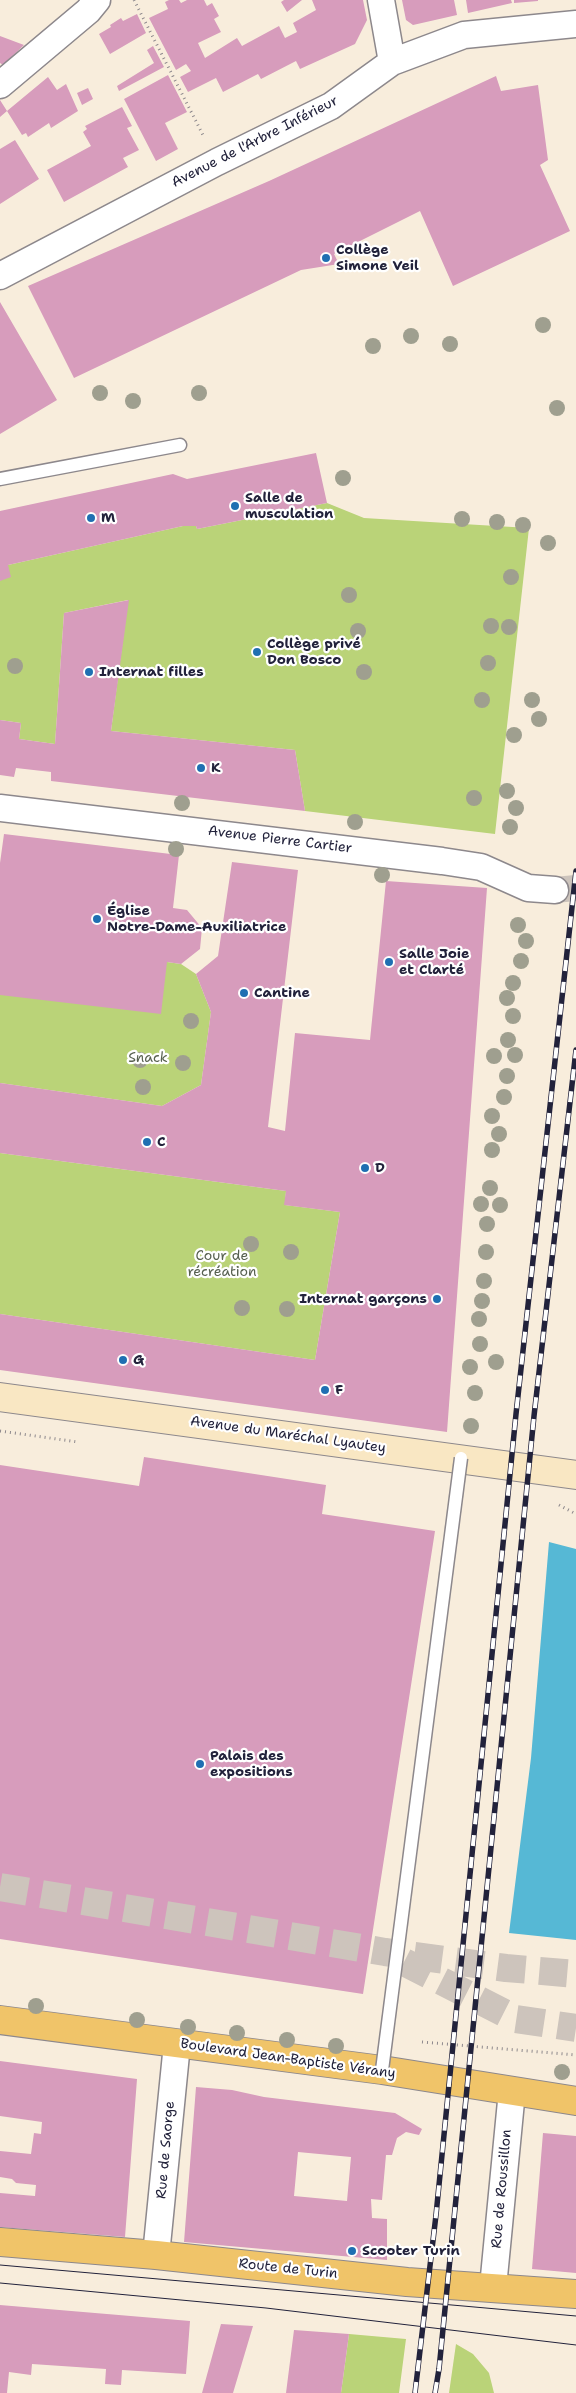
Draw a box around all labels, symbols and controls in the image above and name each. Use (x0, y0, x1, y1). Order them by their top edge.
street label: Avenue de l'Arbre Inférieur (169, 93, 341, 191)
place label: Collège Simone Veil (336, 242, 419, 274)
marker: Collège Simone Veil (320, 252, 332, 264)
place label: Salle de musculation (245, 490, 333, 522)
marker: Salle de musculation (229, 500, 241, 512)
place label: M (101, 510, 115, 526)
marker: M (85, 512, 97, 524)
place label: Collège privé Don Bosco (267, 636, 361, 669)
marker: Collège privé Don Bosco (251, 646, 263, 658)
place label: Internat filles (99, 664, 204, 680)
marker: Internat filles (83, 666, 95, 678)
place label: K (211, 760, 221, 776)
marker: K (195, 762, 207, 774)
street label: Avenue Pierre Cartier (207, 823, 353, 857)
place label: Église Notre-Dame-Auxiliatrice (107, 903, 286, 936)
marker: Église Notre-Dame-Auxiliatrice (91, 913, 103, 925)
place label: Salle Joie et Clarté (399, 946, 469, 979)
marker: Salle Joie et Clarté (383, 956, 395, 968)
place label: Cantine (254, 985, 310, 1001)
marker: Cantine (238, 987, 250, 999)
park label: Snack (128, 1050, 168, 1066)
place label: C (157, 1134, 166, 1150)
marker: C (141, 1136, 153, 1148)
place label: D (375, 1160, 385, 1176)
marker: D (359, 1162, 371, 1174)
park label: Cour de récréation (187, 1248, 257, 1280)
place label: Internat garçons (299, 1291, 427, 1307)
marker: Internat garçons (431, 1293, 443, 1305)
place label: G (133, 1352, 144, 1368)
marker: G (117, 1354, 129, 1366)
place label: F (335, 1382, 343, 1398)
marker: F (319, 1384, 331, 1396)
street label: Avenue du Maréchal Lyautey (189, 1413, 387, 1457)
place label: Palais des expositions (210, 1748, 293, 1780)
marker: Palais des expositions (194, 1758, 206, 1770)
street label: Boulevard Jean-Baptiste Vérany (179, 2036, 397, 2082)
street label: Rue de Saorge (153, 2100, 179, 2200)
street label: Rue de Roussillon (488, 2129, 516, 2249)
place label: Scooter Turin (362, 2243, 460, 2259)
marker: Scooter Turin (346, 2245, 358, 2257)
street label: Route de Turin (238, 2255, 338, 2283)

